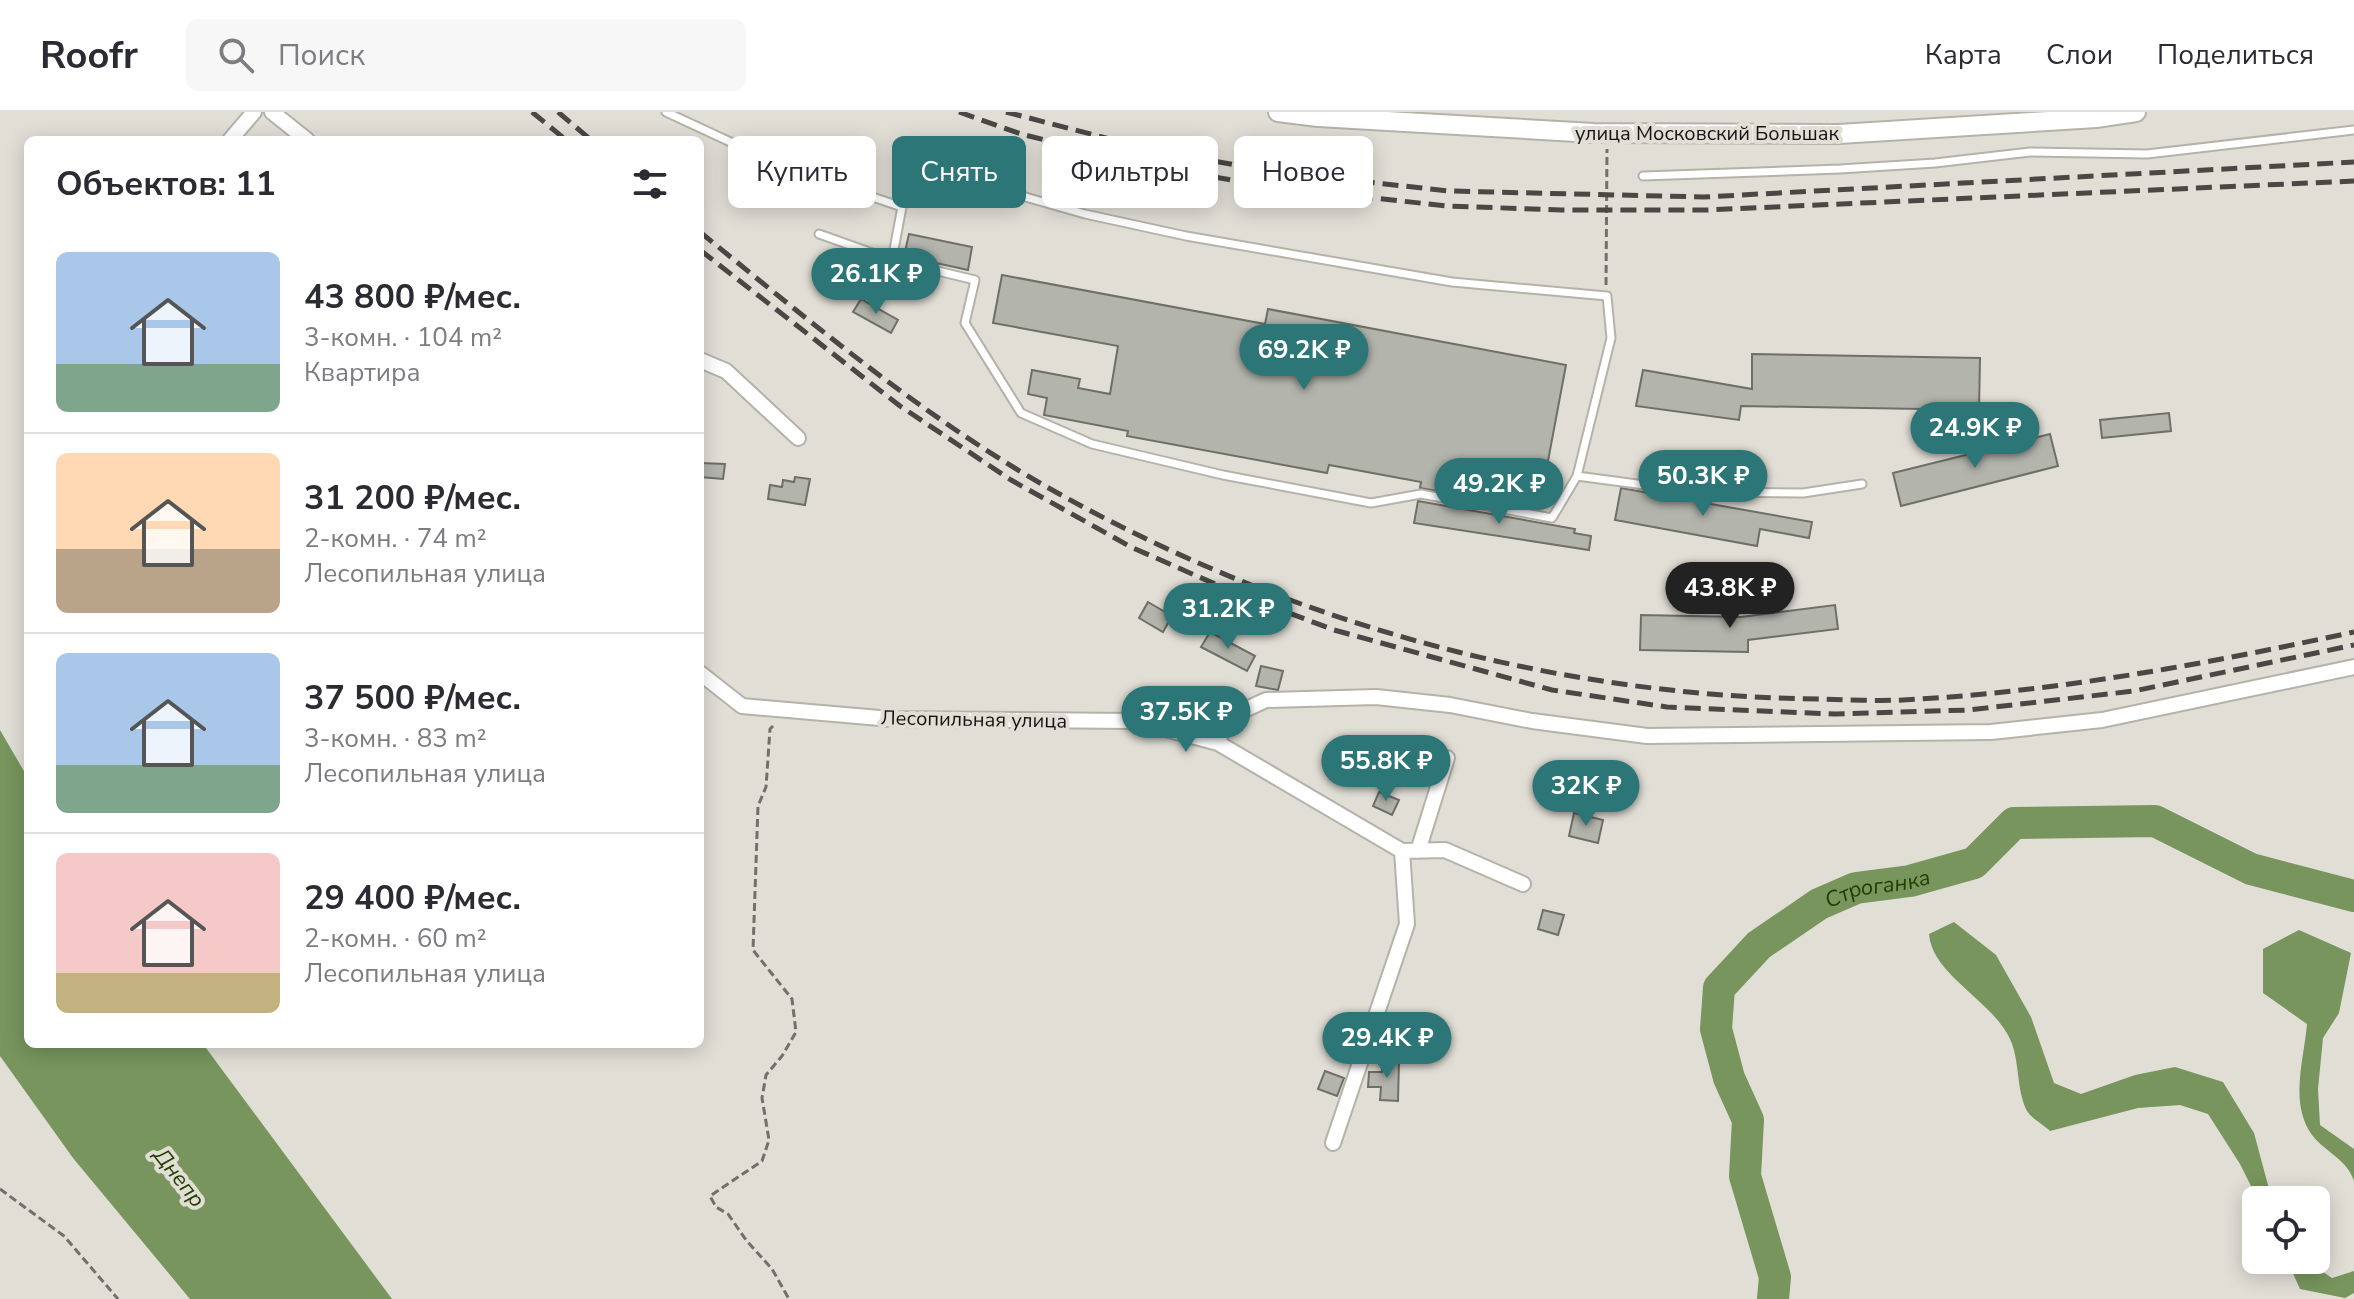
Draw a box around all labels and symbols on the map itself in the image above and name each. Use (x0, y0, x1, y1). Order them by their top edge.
street label: улица Московский Большак (1575, 120, 1839, 147)
pin: 26.1K ₽ (802, 248, 950, 316)
pin: 69.2K ₽ (1230, 324, 1378, 392)
pin: 24.9K ₽ (1901, 402, 2049, 470)
pin: 50.3K ₽ (1629, 450, 1777, 518)
pin: 49.2K ₽ (1425, 458, 1573, 526)
pin: 43.8K ₽ (1656, 562, 1804, 630)
pin: 31.2K ₽ (1154, 583, 1302, 651)
pin: 37.5K ₽ (1112, 686, 1260, 754)
street label: Лесопильная улица (881, 704, 1067, 735)
pin: 55.8K ₽ (1312, 735, 1460, 803)
pin: 32K ₽ (1530, 760, 1642, 828)
water label: Строганка (1820, 862, 1934, 916)
pin: 29.4K ₽ (1313, 1012, 1461, 1080)
water label: Днепр (145, 1140, 212, 1214)

